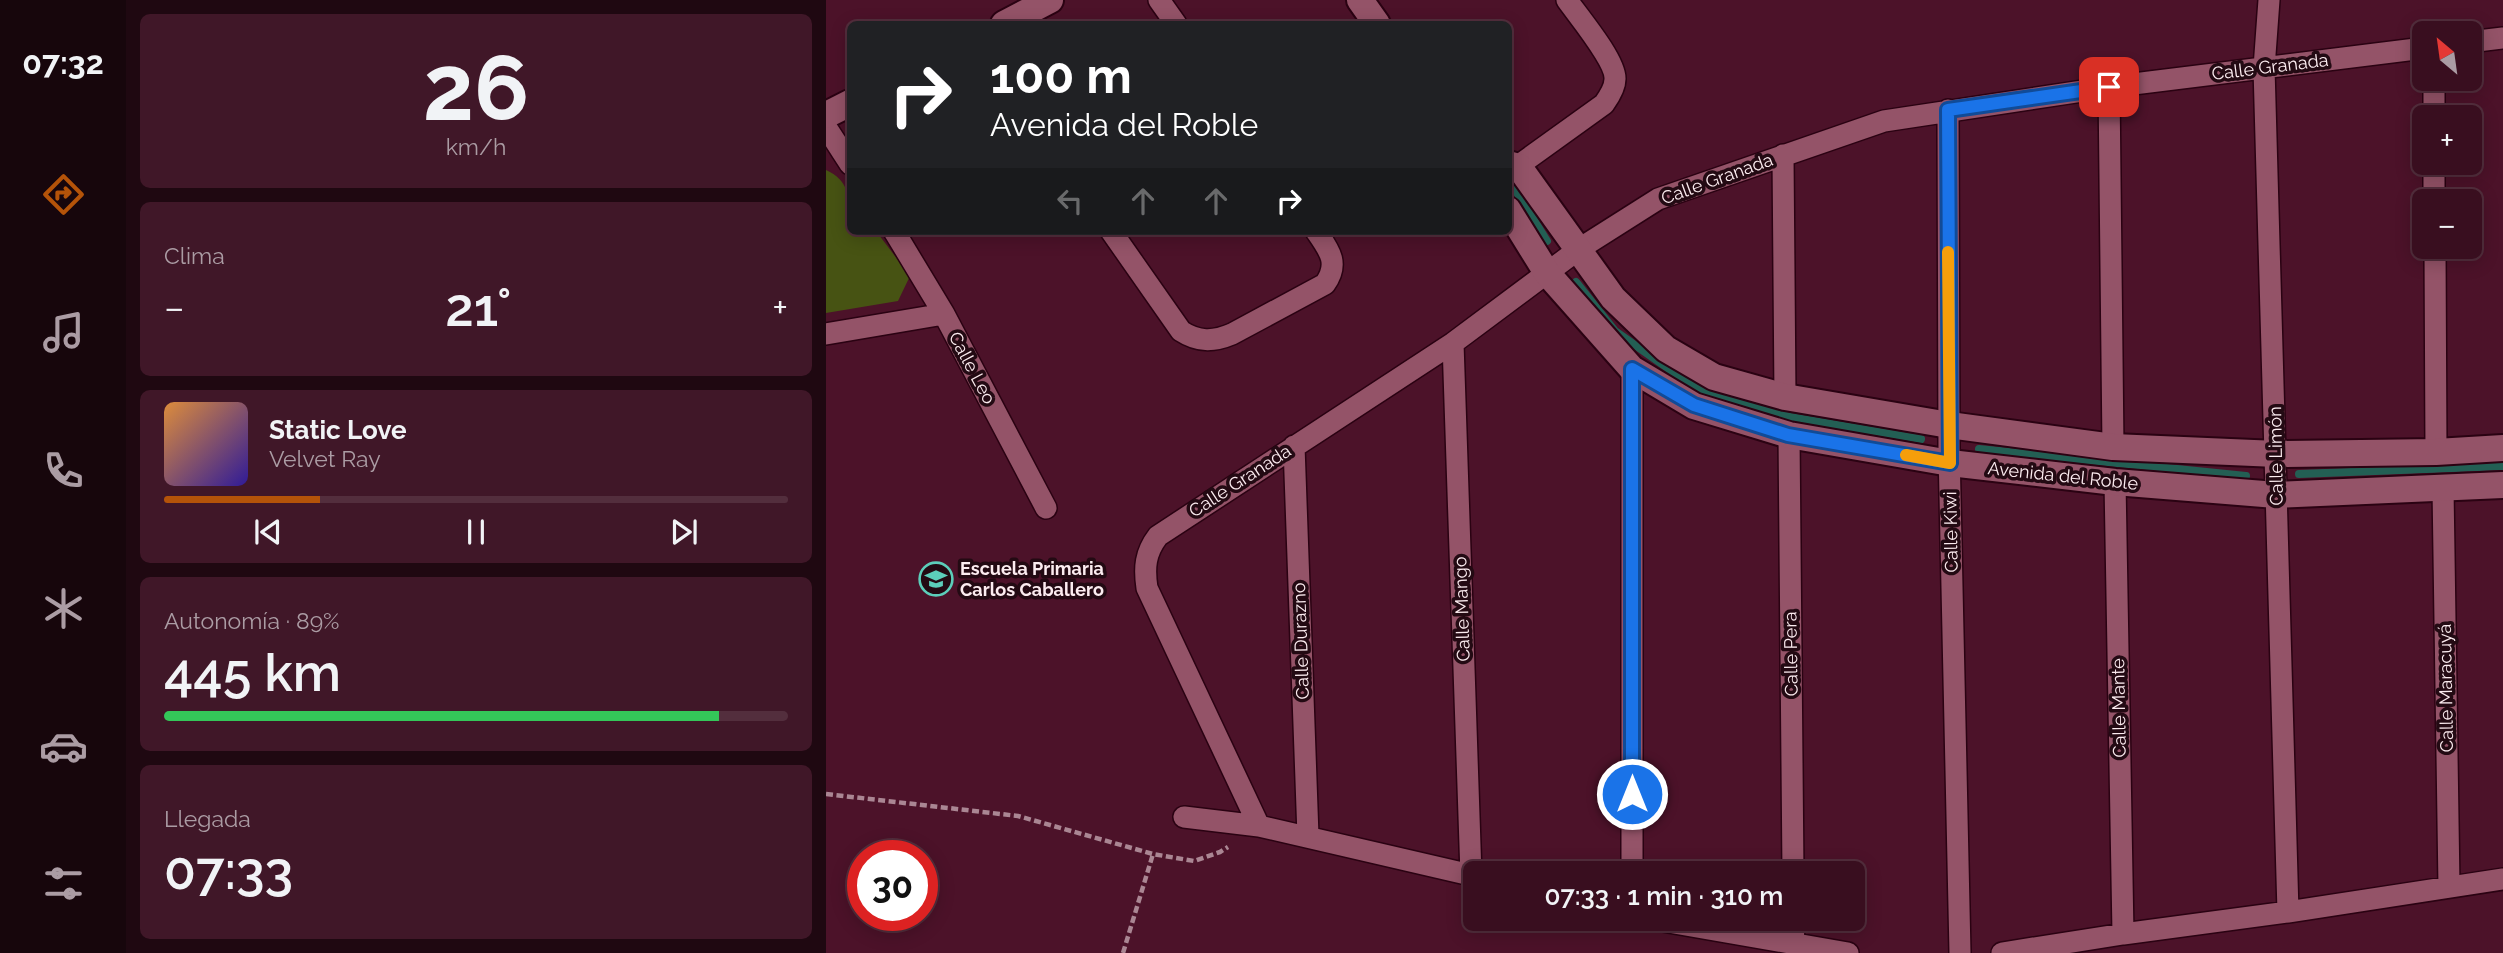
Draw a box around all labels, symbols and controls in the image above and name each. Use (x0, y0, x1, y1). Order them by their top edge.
north arrow (2412, 21, 2482, 91)
map controls (2412, 21, 2482, 259)
text: 26 (423, 34, 529, 141)
text: 07:32 (22, 44, 104, 81)
text: 100 m (990, 47, 1132, 104)
icon: right (875, 49, 966, 140)
street label: Calle Granada (2210, 49, 2329, 84)
pin (2079, 57, 2139, 117)
icon: arrive (2090, 68, 2128, 106)
button: + (2412, 105, 2482, 175)
text: Avenida del Roble (990, 106, 1258, 143)
text: km/h (446, 133, 506, 160)
street label: Calle Granada (1658, 149, 1776, 208)
icon: directions (39, 170, 88, 219)
icon: left (1051, 182, 1089, 220)
icon: ahead (1124, 182, 1162, 220)
icon: ahead (1197, 182, 1235, 220)
icon: right (1270, 182, 1308, 220)
button: − (2412, 189, 2482, 259)
text: Clima (164, 242, 225, 269)
text: 21° (445, 277, 512, 338)
text: − (164, 285, 184, 330)
text: + (772, 285, 788, 330)
icon: music (39, 308, 88, 357)
street label: Calle Leo (945, 328, 1000, 408)
street label: Calle Limón (2264, 406, 2287, 506)
text: Static Love (269, 415, 407, 445)
street label: Calle Granada (1185, 440, 1295, 521)
text: Velvet Ray (269, 445, 381, 472)
icon: phone (39, 446, 88, 495)
street label: Avenida del Roble (1987, 457, 2140, 494)
street label: Calle Kiwi (1939, 491, 1962, 573)
icon: previous (249, 513, 287, 551)
icon: pause (457, 513, 495, 551)
icon: next (665, 513, 703, 551)
street label: Calle Mango (1449, 556, 1474, 662)
place label: Escuela Primaria Carlos Caballero (960, 558, 1104, 600)
school or university icon: Escuela Primaria Carlos Caballero (917, 560, 955, 598)
street label: Calle Durazno (1288, 582, 1313, 700)
icon: climate (39, 584, 88, 633)
text: Autonomía · 89% (164, 607, 340, 634)
street label: Calle Pera (1779, 611, 1802, 697)
street label: Calle Maracuyá (2434, 624, 2457, 752)
text: 445 km (164, 642, 341, 703)
street label: Calle Mante (2107, 658, 2130, 758)
icon: car (39, 722, 88, 771)
position arrow (1595, 757, 1669, 831)
text: Llegada (164, 805, 251, 832)
text: 07:33 (164, 840, 293, 901)
speed limit sign: 30 (847, 840, 938, 931)
icon: filters (39, 859, 88, 908)
text: 07:33 · 1 min · 310 m (1545, 881, 1783, 911)

